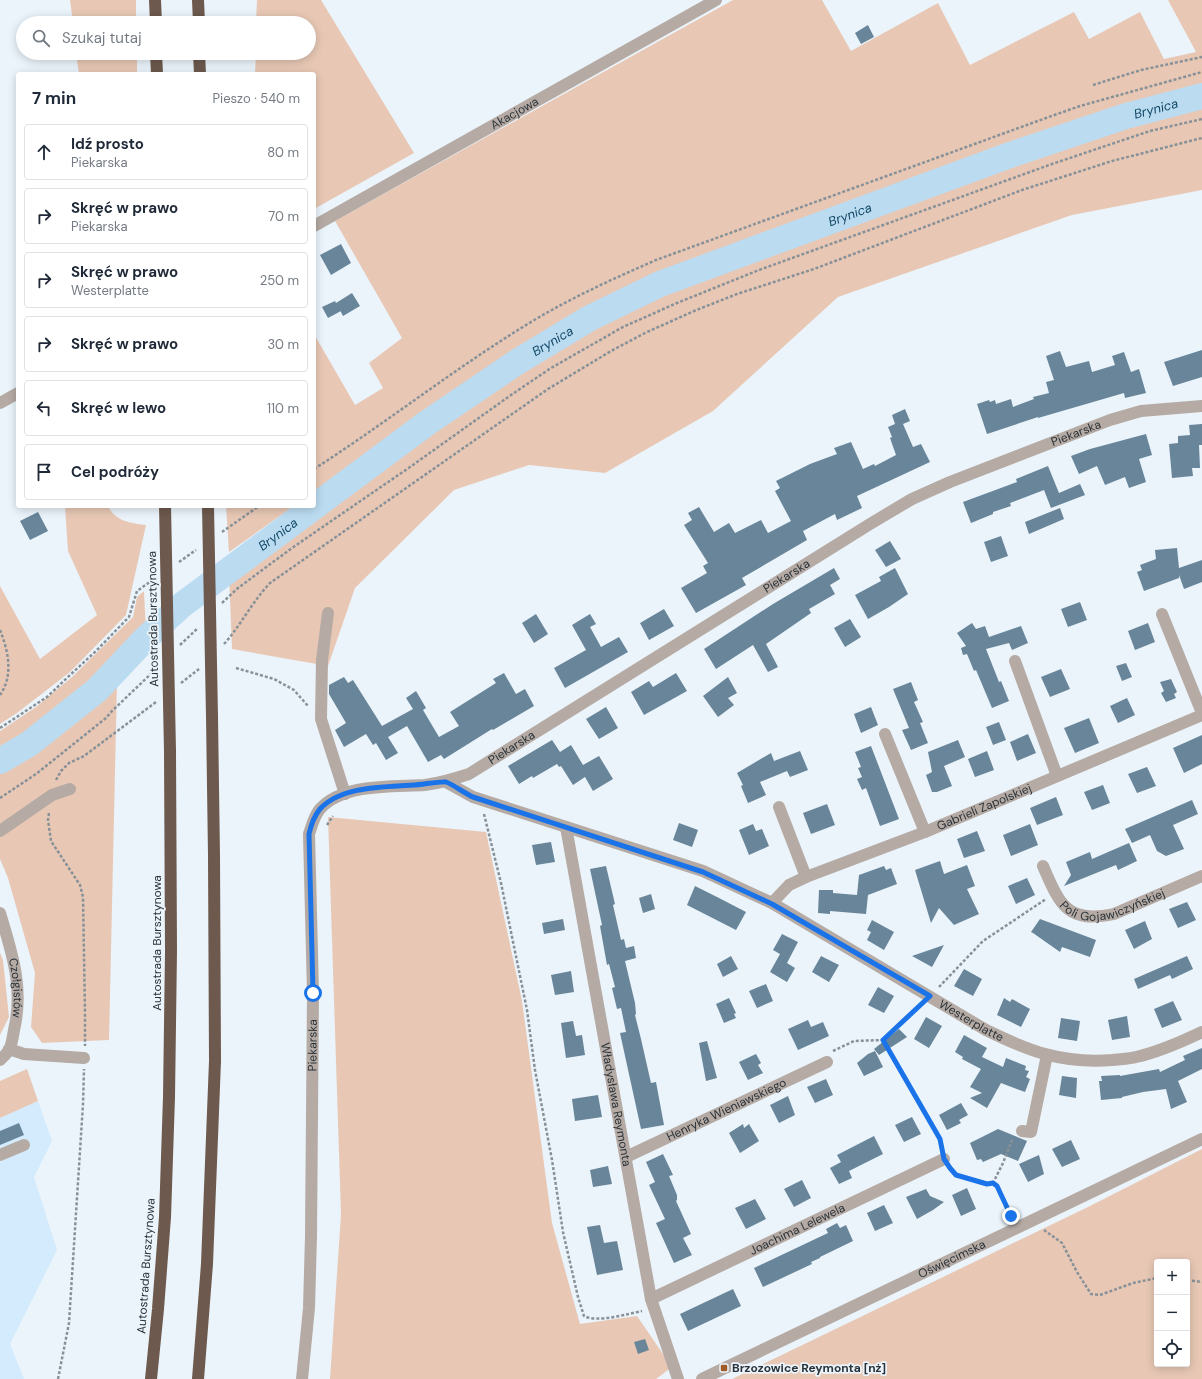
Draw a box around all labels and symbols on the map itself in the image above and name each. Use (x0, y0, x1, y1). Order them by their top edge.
street label: Akacjowa (488, 93, 541, 133)
water label: Brynica (1132, 95, 1180, 123)
water label: Brynica (826, 199, 874, 230)
water label: Brynica (529, 322, 576, 360)
street label: Piekarska (1049, 416, 1103, 450)
water label: Brynica (255, 514, 301, 555)
street label: Autostrada Bursztynowa (144, 551, 162, 687)
street label: Piekarska (760, 555, 813, 597)
street label: Piekarska (485, 727, 538, 768)
street label: Gabrieli Zapolskiej (934, 780, 1034, 834)
street label: Autostrada Bursztynowa (149, 875, 165, 1011)
street label: Poli Gojawiczyńskiej (1056, 885, 1167, 925)
street label: Czołgistów (5, 956, 26, 1019)
route start (304, 984, 322, 1002)
street label: Westerplatte (936, 996, 1006, 1045)
street label: Piekarska (304, 1019, 321, 1072)
street label: Władysława Reymonta (597, 1042, 635, 1168)
street label: Henryka Wieniawskiego (664, 1074, 789, 1145)
street label: Autostrada Bursztynowa (133, 1198, 159, 1334)
street label: Joachima Lelewela (747, 1200, 848, 1259)
route end (1002, 1207, 1020, 1225)
street label: Oświęcimska (915, 1236, 988, 1282)
place label: Brzozowice Reymonta [nż] (732, 1360, 886, 1376)
marker: Brzozowice Reymonta [nż] (719, 1363, 729, 1373)

